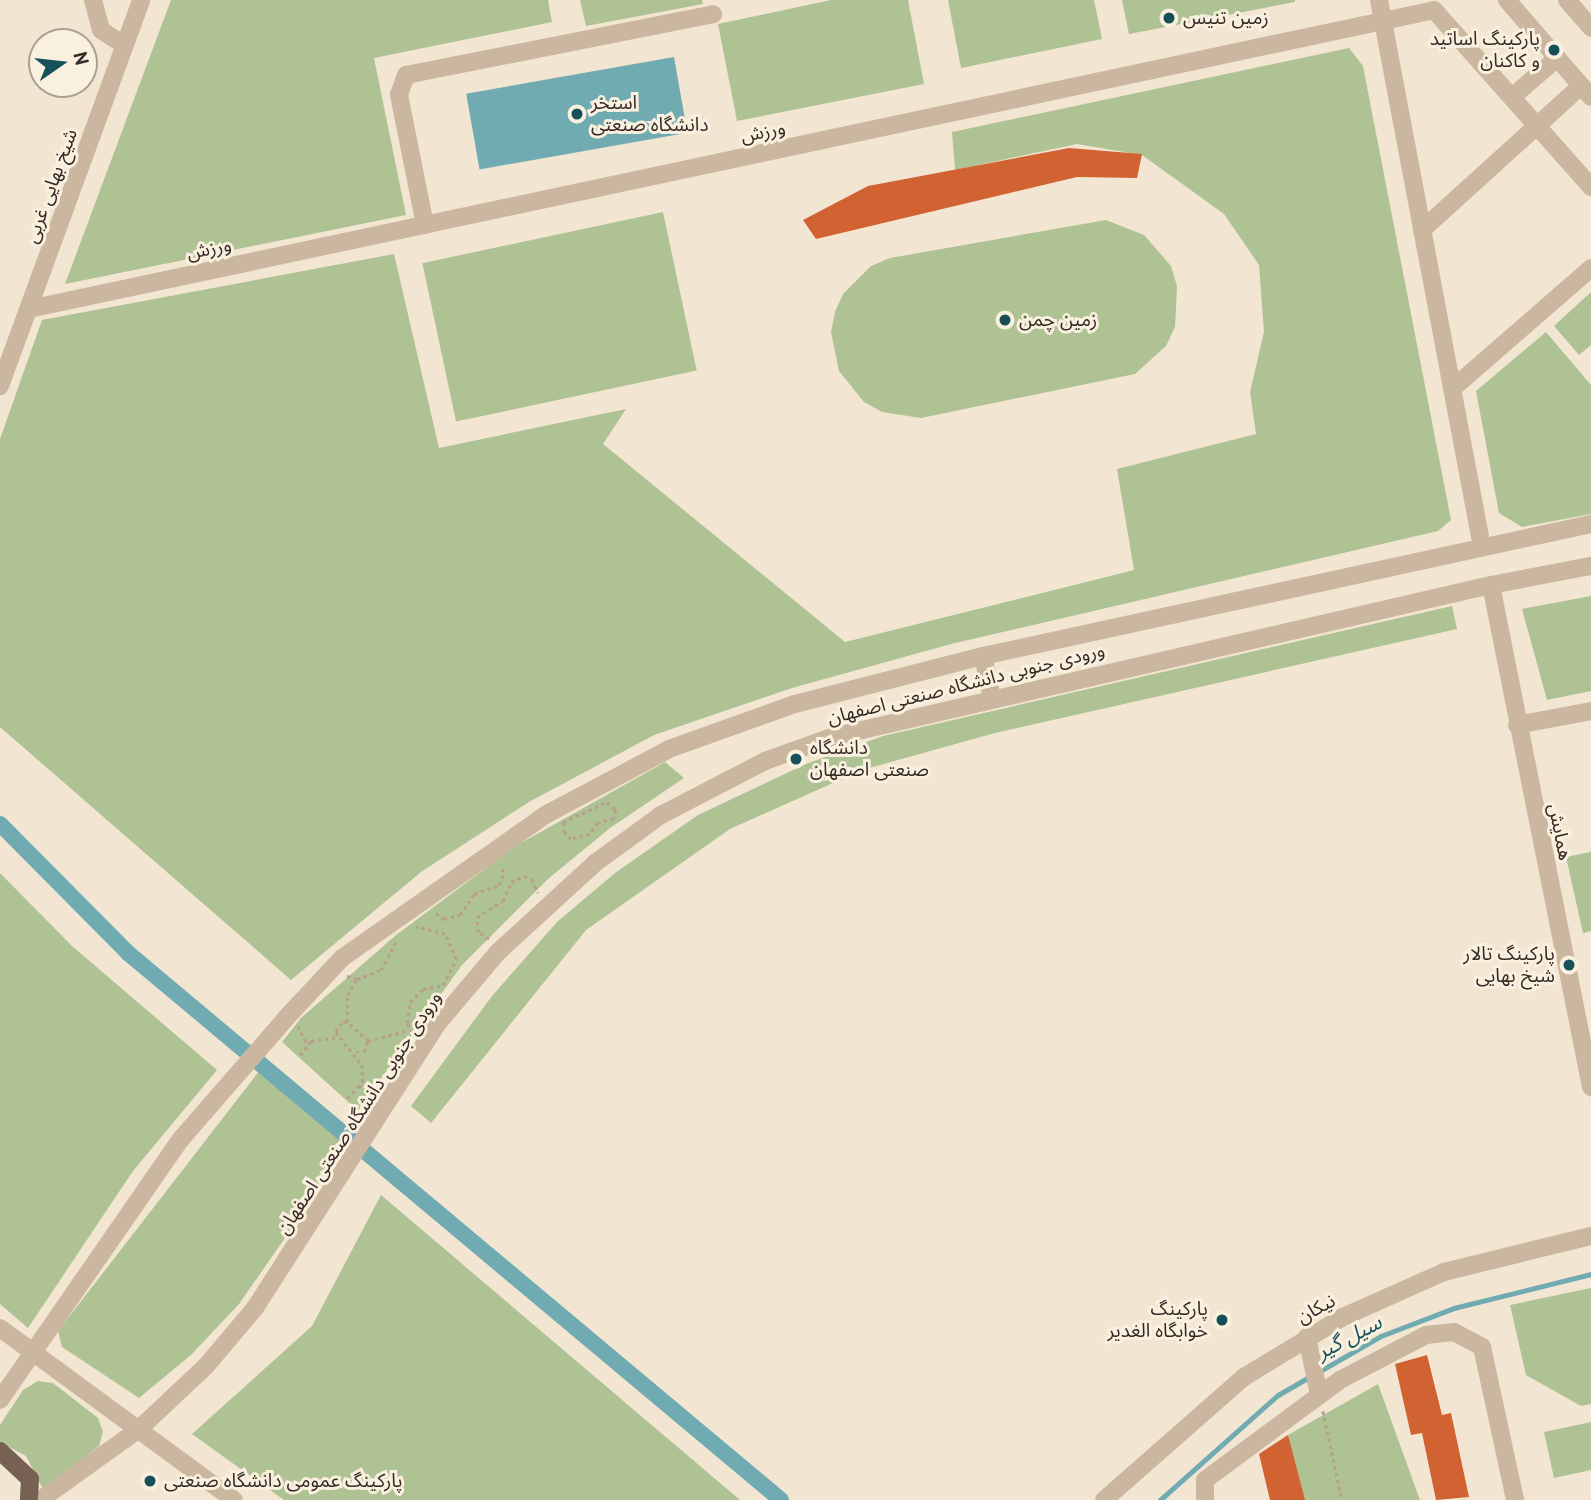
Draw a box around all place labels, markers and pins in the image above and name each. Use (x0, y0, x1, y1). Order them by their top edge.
place label: زمین تنیس (1183, 7, 1269, 29)
marker: زمین تنیس (1161, 10, 1177, 26)
place label: پارکینگ اساتید و کاکنان (1430, 28, 1540, 72)
marker: پارکینگ اساتید و کاکنان (1546, 42, 1562, 58)
place label: استخر دانشگاه صنعتی (591, 92, 708, 136)
marker: استخر دانشگاه صنعتی (569, 106, 585, 122)
place label: زمین چمن (1019, 309, 1097, 331)
marker: زمین چمن (997, 312, 1013, 328)
place label: دانشگاه صنعتی اصفهان (810, 737, 929, 781)
marker: دانشگاه صنعتی اصفهان (788, 751, 804, 767)
place label: پارکینگ تالار شیخ بهایی (1463, 943, 1555, 987)
marker: پارکینگ تالار شیخ بهایی (1561, 957, 1577, 973)
place label: پارکینگ خوابگاه الغدیر (1108, 1298, 1208, 1342)
marker: پارکینگ خوابگاه الغدیر (1214, 1312, 1230, 1328)
place label: پارکینگ عمومی دانشگاه صنعتی (164, 1470, 402, 1492)
marker: پارکینگ عمومی دانشگاه صنعتی (142, 1473, 158, 1489)

